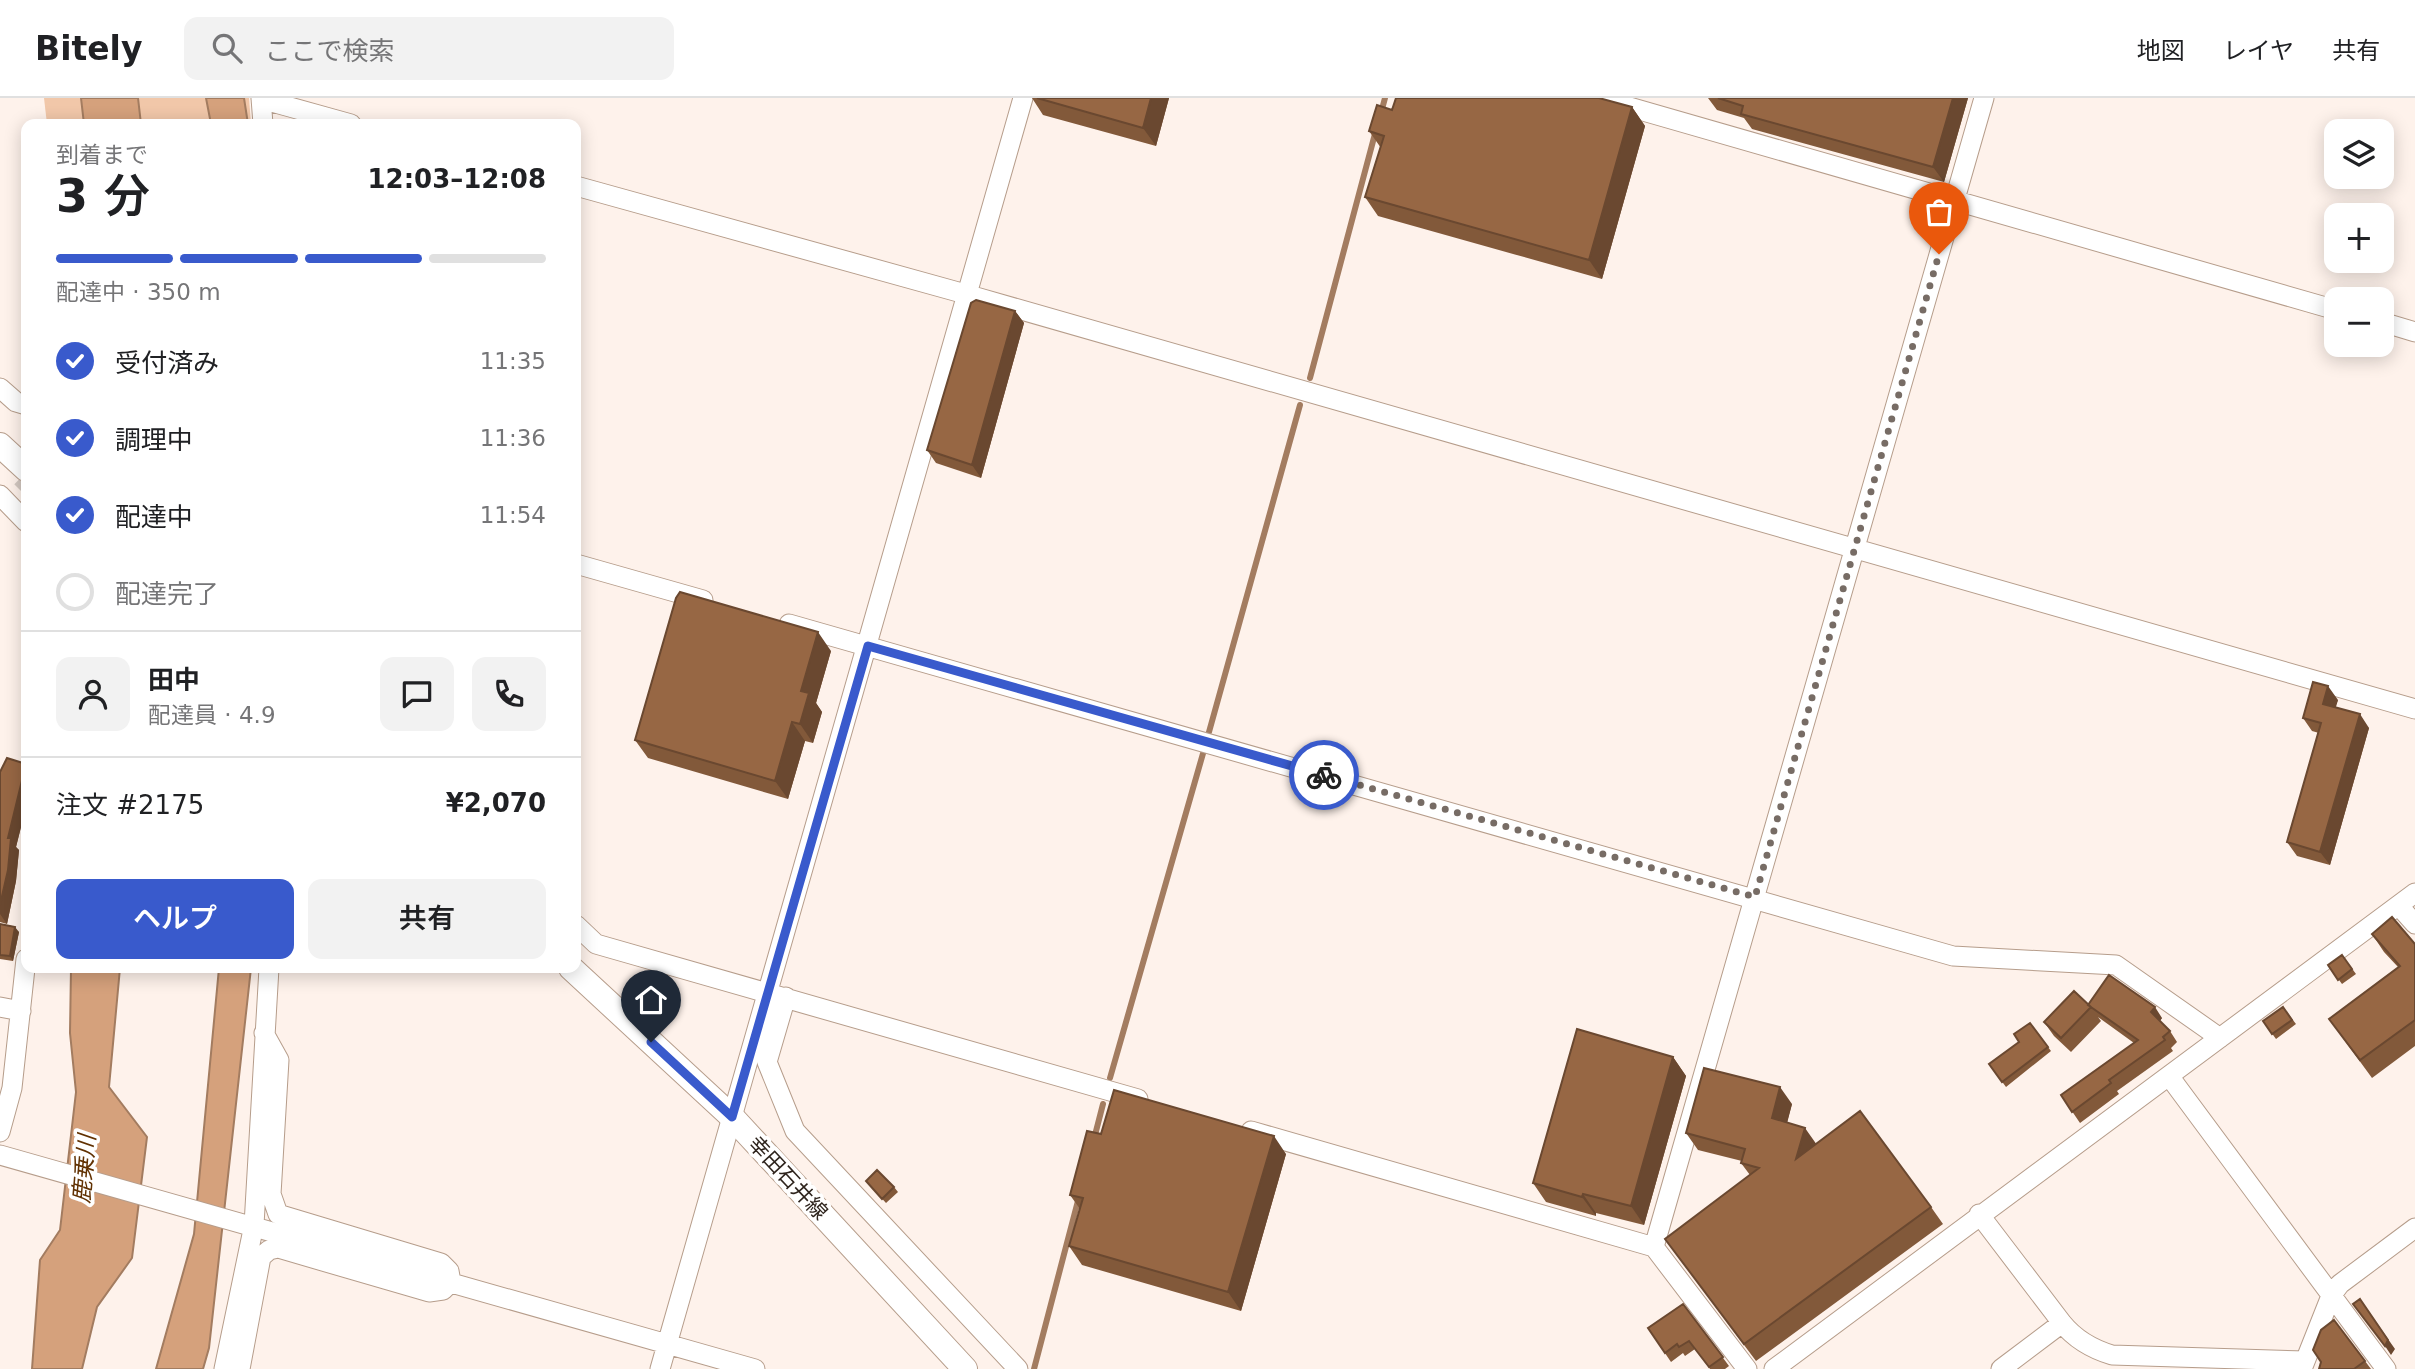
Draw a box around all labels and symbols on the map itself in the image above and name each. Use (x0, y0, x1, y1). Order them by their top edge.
pin (1909, 182, 1969, 254)
courier (1289, 740, 1359, 810)
pin (621, 970, 681, 1042)
water label: 鹿乗川 (68, 1131, 100, 1205)
street label: 幸田石井線 (743, 1131, 833, 1225)

